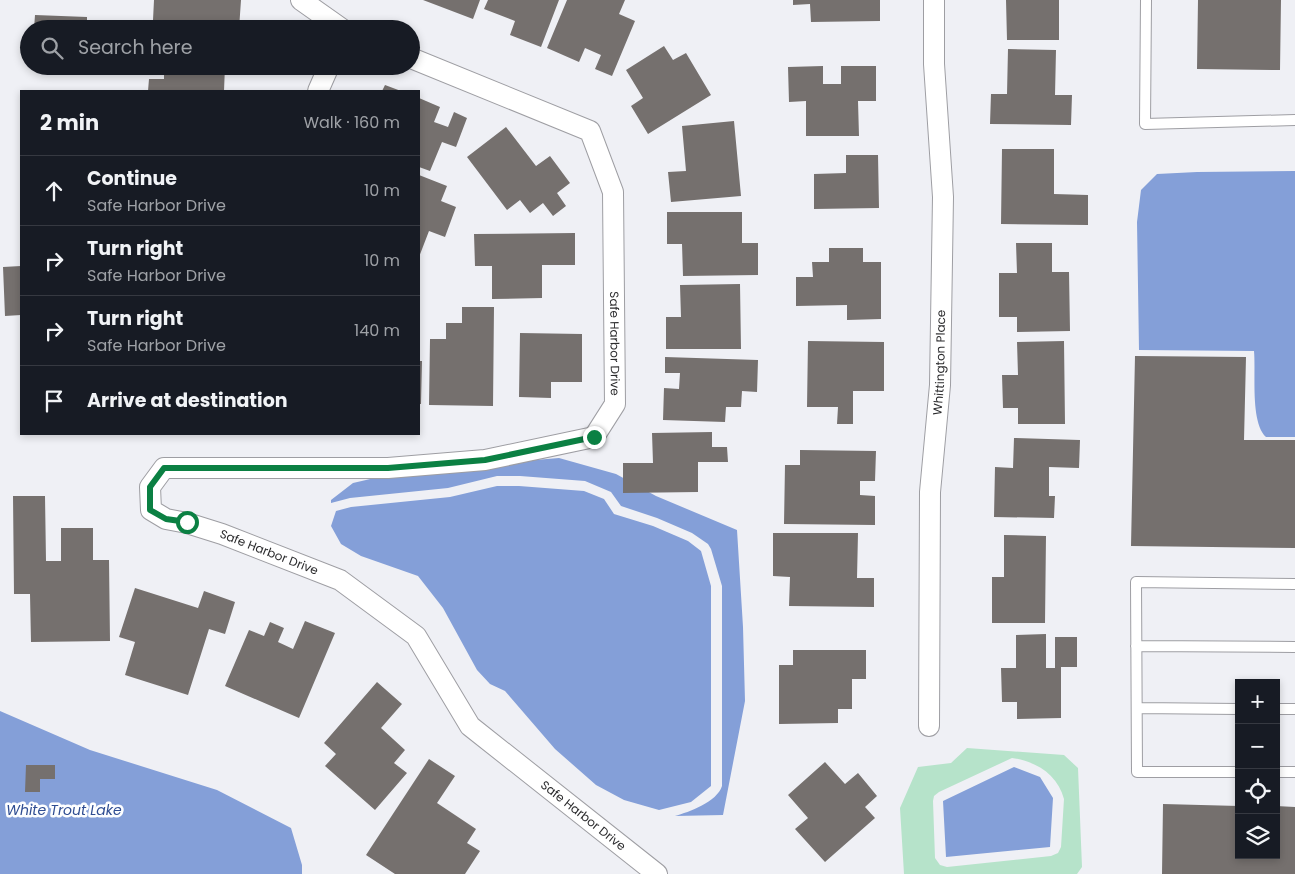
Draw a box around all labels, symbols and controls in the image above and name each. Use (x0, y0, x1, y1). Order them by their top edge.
search box (20, 20, 420, 75)
icon: search (38, 34, 66, 62)
text: Search here (78, 34, 192, 61)
text: 2 min (40, 108, 99, 137)
text: Walk · 160 m (303, 111, 400, 134)
text: Continue (87, 165, 177, 192)
icon: ahead (40, 177, 68, 205)
text: 10 m (364, 179, 400, 202)
text: Safe Harbor Drive (87, 194, 226, 217)
text: Turn right (87, 235, 183, 262)
icon: right (40, 247, 68, 275)
text: 10 m (364, 249, 400, 272)
text: Safe Harbor Drive (87, 264, 226, 287)
street label: Safe Harbor Drive (606, 291, 624, 396)
text: Turn right (87, 305, 183, 332)
street label: Whittington Place (928, 310, 949, 416)
icon: right (40, 317, 68, 345)
text: 140 m (354, 319, 400, 342)
text: Safe Harbor Drive (87, 334, 226, 357)
icon: arrive (40, 387, 68, 415)
text: Arrive at destination (87, 387, 288, 414)
route end (583, 426, 606, 449)
route start (176, 511, 199, 534)
street label: Safe Harbor Drive (217, 525, 321, 579)
map controls (1235, 679, 1280, 859)
button: + (1235, 679, 1280, 724)
button: − (1235, 724, 1280, 769)
button: locate (1235, 769, 1280, 814)
street label: Safe Harbor Drive (537, 776, 630, 854)
water label: White Trout Lake (6, 800, 122, 820)
button: layers (1235, 814, 1280, 859)

